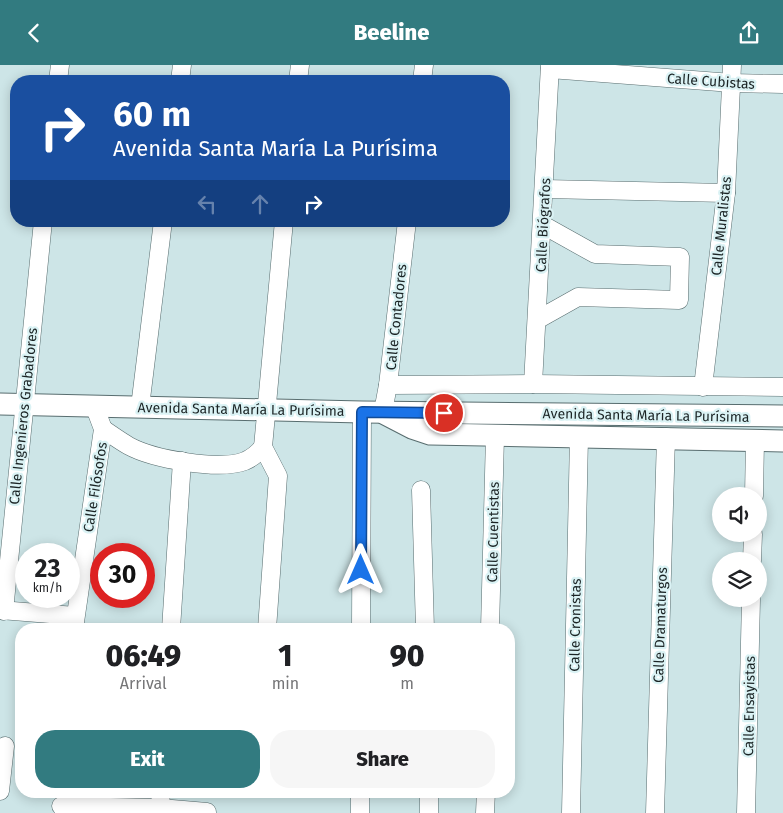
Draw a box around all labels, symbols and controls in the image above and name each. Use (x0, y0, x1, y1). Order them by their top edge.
icon: back (20, 19, 48, 47)
text: Beeline (354, 19, 429, 46)
icon: share (735, 19, 763, 47)
street label: Calle Cubistas (666, 70, 756, 93)
text: 60 m (113, 93, 191, 135)
icon: right (30, 95, 95, 160)
text: Avenida Santa María La Purísima (113, 135, 438, 162)
street label: Calle Muralistas (708, 175, 735, 276)
street label: Calle Biógrafos (533, 177, 554, 273)
icon: left (193, 190, 221, 218)
icon: ahead (246, 190, 274, 218)
icon: right (299, 190, 327, 218)
street label: Calle Contadores (382, 263, 411, 371)
street label: Calle Ingenieros Grabadores (6, 326, 41, 505)
pin (423, 392, 465, 434)
street label: Avenida Santa María La Purísima (137, 399, 345, 420)
icon: arrive (430, 399, 458, 427)
street label: Avenida Santa María La Purísima (542, 405, 750, 426)
street label: Calle Filósofos (80, 440, 111, 533)
street label: Calle Cuentistas (484, 481, 503, 583)
map controls (712, 487, 767, 607)
button: sound (712, 487, 767, 542)
speed limit sign: 30 (90, 543, 155, 608)
position arrow (334, 543, 386, 595)
button: layers (712, 552, 767, 607)
text: 23 (35, 554, 60, 584)
street label: Calle Dramaturgos (650, 566, 671, 683)
street label: Calle Cronistas (566, 578, 585, 672)
text: km/h (33, 581, 62, 595)
text: 06:49 (105, 638, 181, 674)
text: 1 (278, 638, 293, 674)
text: 90 (390, 638, 425, 674)
street label: Calle Ensayistas (740, 655, 759, 756)
text: Arrival (120, 674, 167, 693)
text: min (272, 674, 299, 693)
text: m (400, 674, 414, 693)
button: Exit (35, 730, 260, 788)
button: Share (270, 730, 495, 788)

